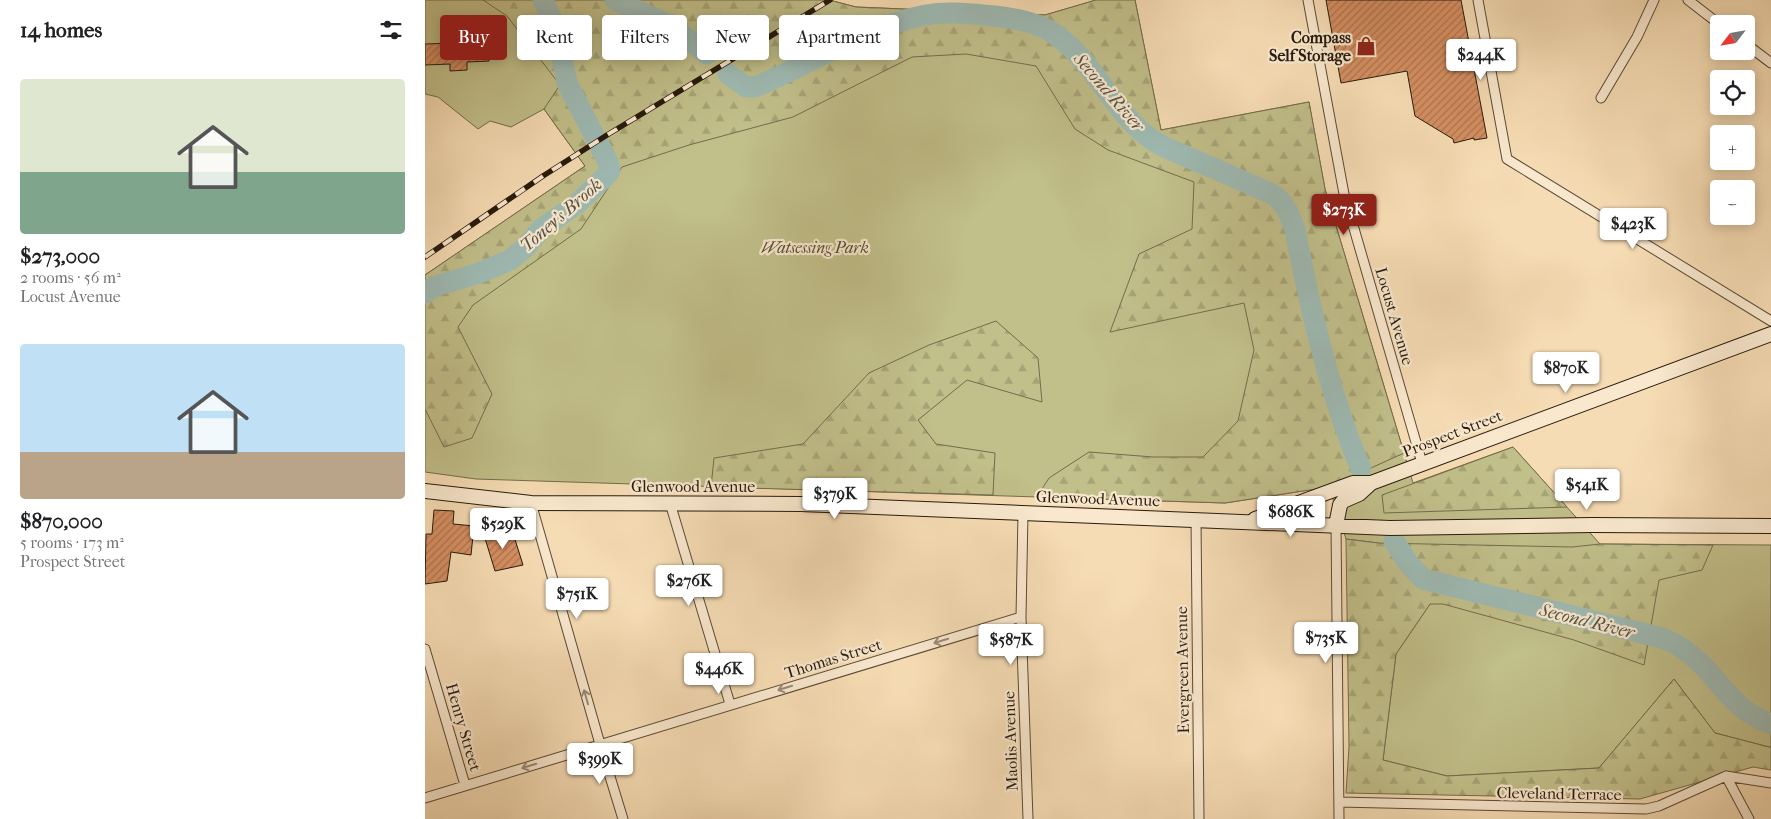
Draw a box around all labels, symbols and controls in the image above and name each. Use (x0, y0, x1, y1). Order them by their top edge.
chip: Buy (440, 15, 507, 60)
chip: Rent (517, 15, 592, 60)
chip: Filters (602, 15, 687, 60)
chip: New (697, 15, 769, 60)
chip: Apartment (779, 15, 899, 60)
north arrow (1710, 15, 1755, 60)
map controls (1710, 15, 1755, 225)
icon: filters (377, 16, 405, 44)
text: 14 homes (20, 18, 102, 42)
place label: Compass Self Storage (1269, 28, 1351, 66)
shop icon: Compass Self Storage (1355, 35, 1377, 57)
pin: $244K (1446, 38, 1516, 81)
text: $244K (1457, 45, 1505, 64)
water label: Second River (1068, 48, 1150, 137)
button: locate (1710, 70, 1755, 115)
icon: home (168, 112, 258, 202)
button: + (1710, 125, 1755, 170)
water label: Toney's Brook (516, 174, 606, 256)
button: − (1710, 180, 1755, 225)
pin: $273K (1309, 194, 1379, 236)
text: $273K (1323, 200, 1365, 219)
pin: $423K (1598, 208, 1668, 250)
text: $423K (1611, 214, 1655, 233)
park label: Watsessing Park (761, 238, 869, 257)
text: $273,000 (20, 244, 100, 268)
street label: Locust Avenue (1372, 265, 1418, 367)
text: 2 rooms · 56 m² (20, 268, 121, 287)
text: Locust Avenue (20, 287, 121, 306)
pin: $870K (1531, 352, 1601, 394)
text: $870K (1544, 358, 1588, 377)
icon: home (168, 377, 258, 467)
street label: Prospect Street (1400, 406, 1505, 461)
pin: $541K (1552, 468, 1622, 511)
text: $541K (1566, 475, 1608, 494)
street label: Glenwood Avenue (631, 477, 755, 496)
pin: $379K (800, 478, 870, 520)
text: $379K (813, 484, 857, 503)
street label: Glenwood Avenue (1036, 487, 1160, 510)
pin: $686K (1256, 496, 1326, 538)
text: $686K (1268, 502, 1314, 521)
pin: $529K (468, 508, 538, 550)
text: $870,000 (20, 509, 103, 533)
text: $529K (481, 514, 525, 533)
text: 5 rooms · 173 m² (20, 533, 124, 552)
text: Prospect Street (20, 552, 125, 571)
pin: $276K (654, 564, 724, 607)
text: $276K (666, 571, 712, 590)
pin: $751K (542, 578, 612, 620)
text: $751K (557, 584, 597, 603)
water label: Second River (1536, 599, 1638, 644)
street label: Evergreen Avenue (1172, 606, 1193, 734)
pin: $735K (1291, 622, 1361, 664)
pin: $587K (976, 624, 1046, 666)
text: $735K (1305, 628, 1347, 647)
text: $587K (989, 630, 1033, 649)
street label: Thomas Street (782, 635, 884, 682)
one-way arrow (933, 636, 949, 646)
pin: $446K (684, 652, 754, 695)
text: $446K (695, 659, 743, 678)
street label: Henry Street (442, 681, 485, 774)
one-way arrow (778, 683, 794, 693)
one-way arrow (581, 690, 591, 706)
street label: Maolis Avenue (999, 691, 1022, 791)
pin: $399K (565, 742, 635, 785)
text: $399K (578, 749, 622, 768)
one-way arrow (522, 761, 538, 771)
street label: Cleveland Terrace (1496, 783, 1622, 804)

